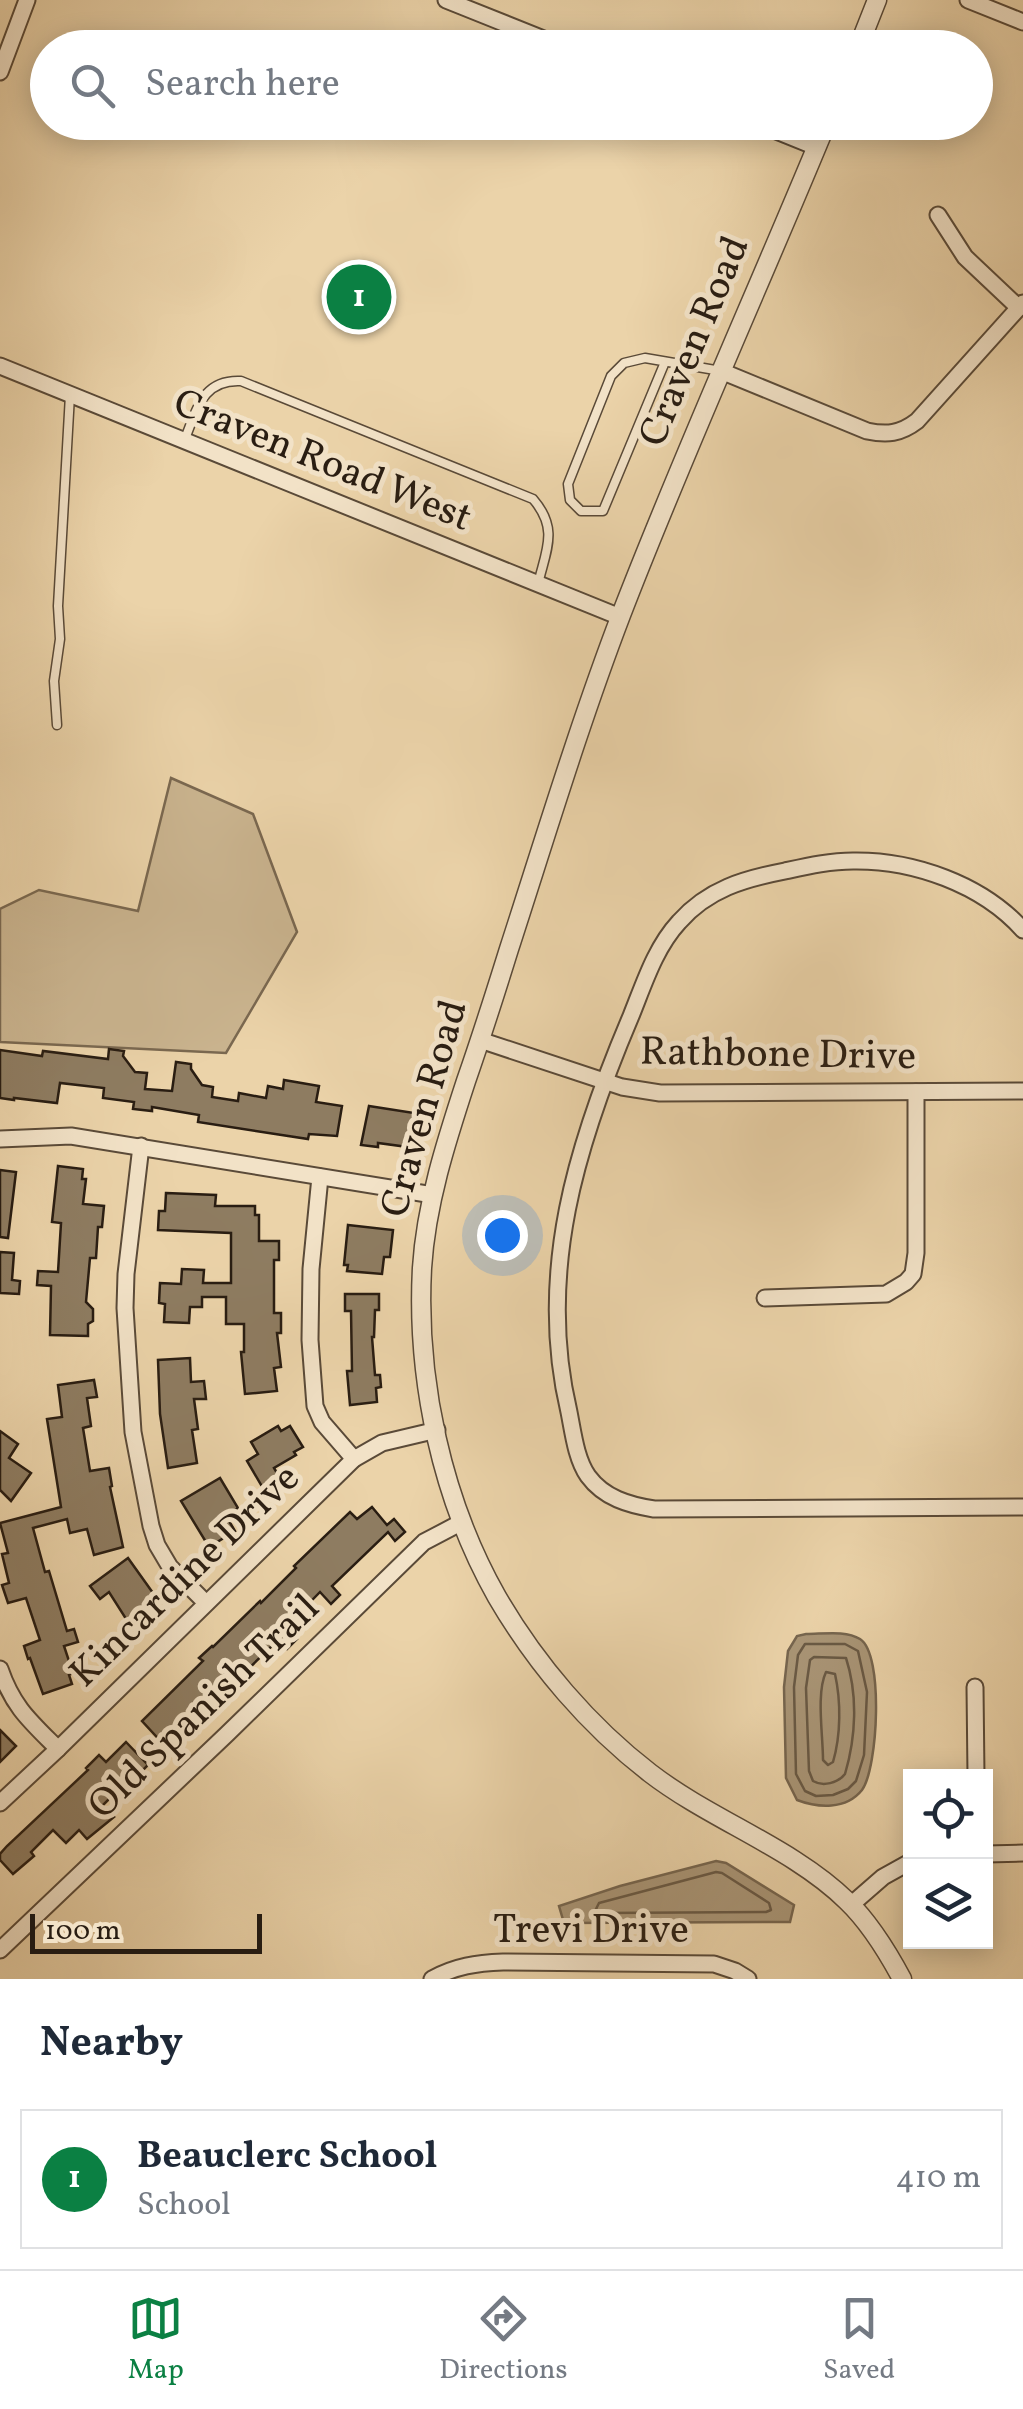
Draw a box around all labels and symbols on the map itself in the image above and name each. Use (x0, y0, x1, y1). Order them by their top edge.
street label: Craven Road (627, 228, 765, 456)
pin: 1 (326, 260, 392, 334)
street label: Craven Road West (164, 377, 480, 547)
street label: Craven Road (368, 994, 484, 1224)
street label: Rathbone Drive (639, 1026, 917, 1086)
your location (477, 1210, 528, 1261)
street label: Kincardine Drive (58, 1452, 314, 1702)
street label: Old Spanish Trail (77, 1583, 333, 1833)
street label: Trevi Drive (493, 1904, 689, 1960)
scale bar (30, 1909, 262, 1954)

